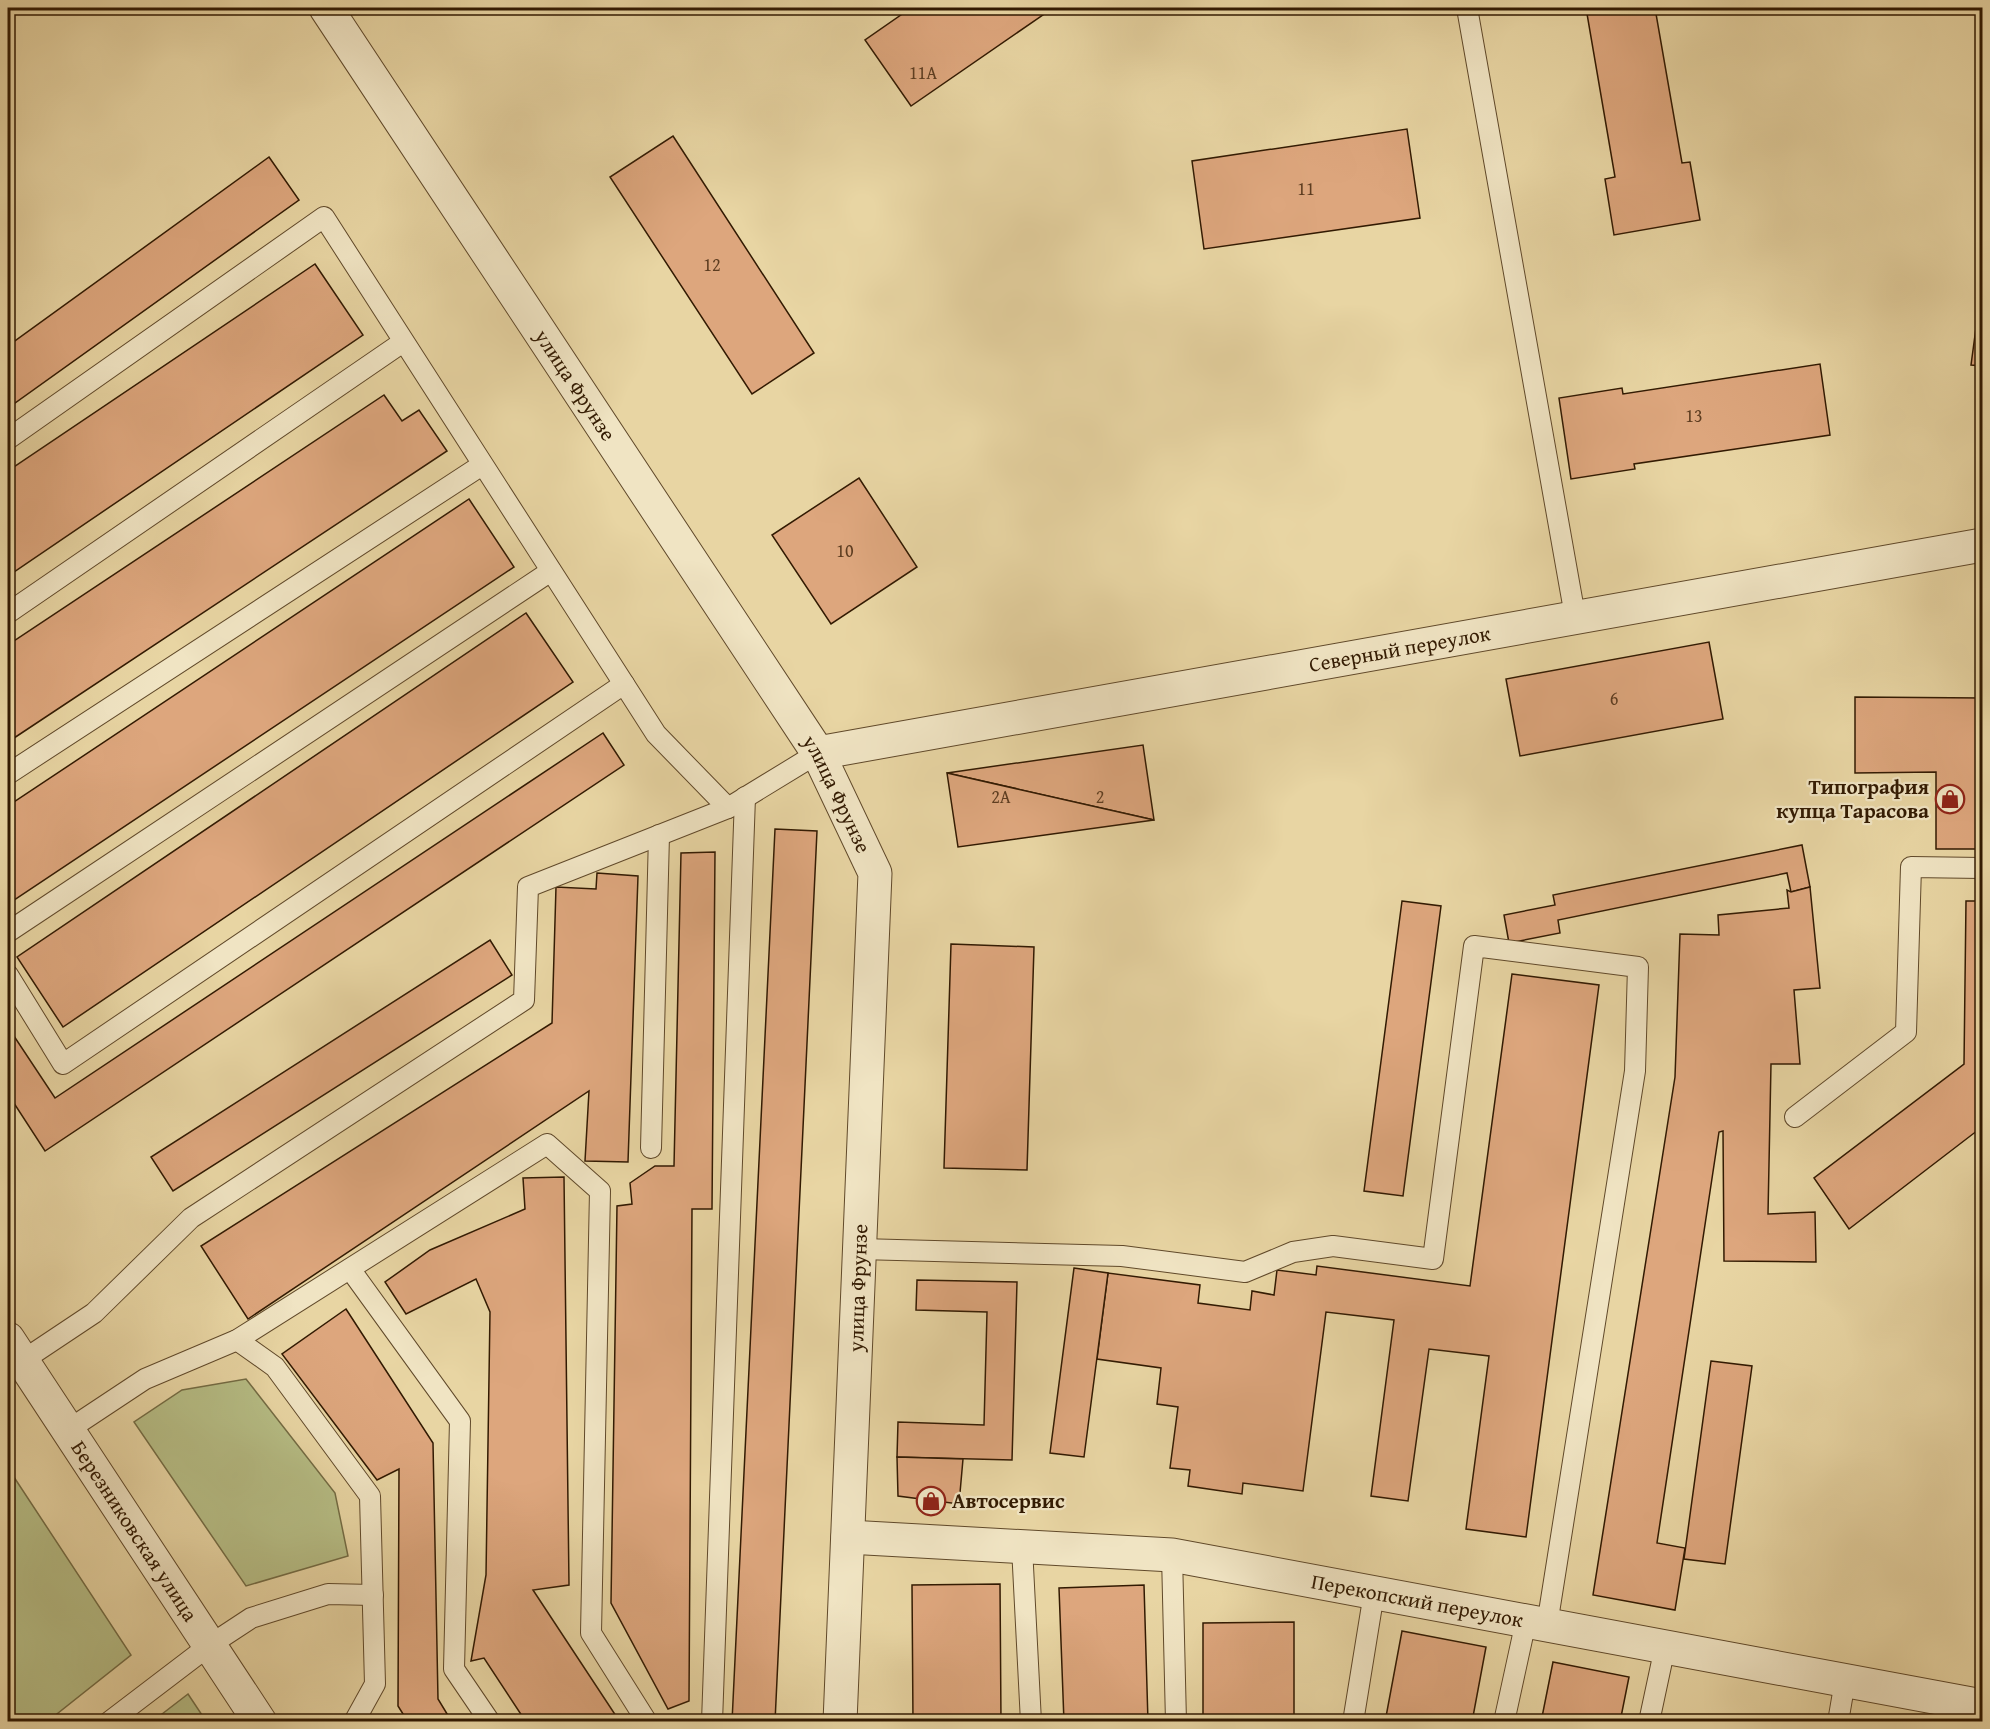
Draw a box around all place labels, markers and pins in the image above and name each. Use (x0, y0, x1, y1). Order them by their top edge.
place label: Типография купца Тарасова (1776, 771, 1929, 826)
shop icon: Типография купца Тарасова (1934, 783, 1966, 815)
shop icon: Автосервис (915, 1485, 947, 1517)
place label: Автосервис (952, 1485, 1065, 1516)

